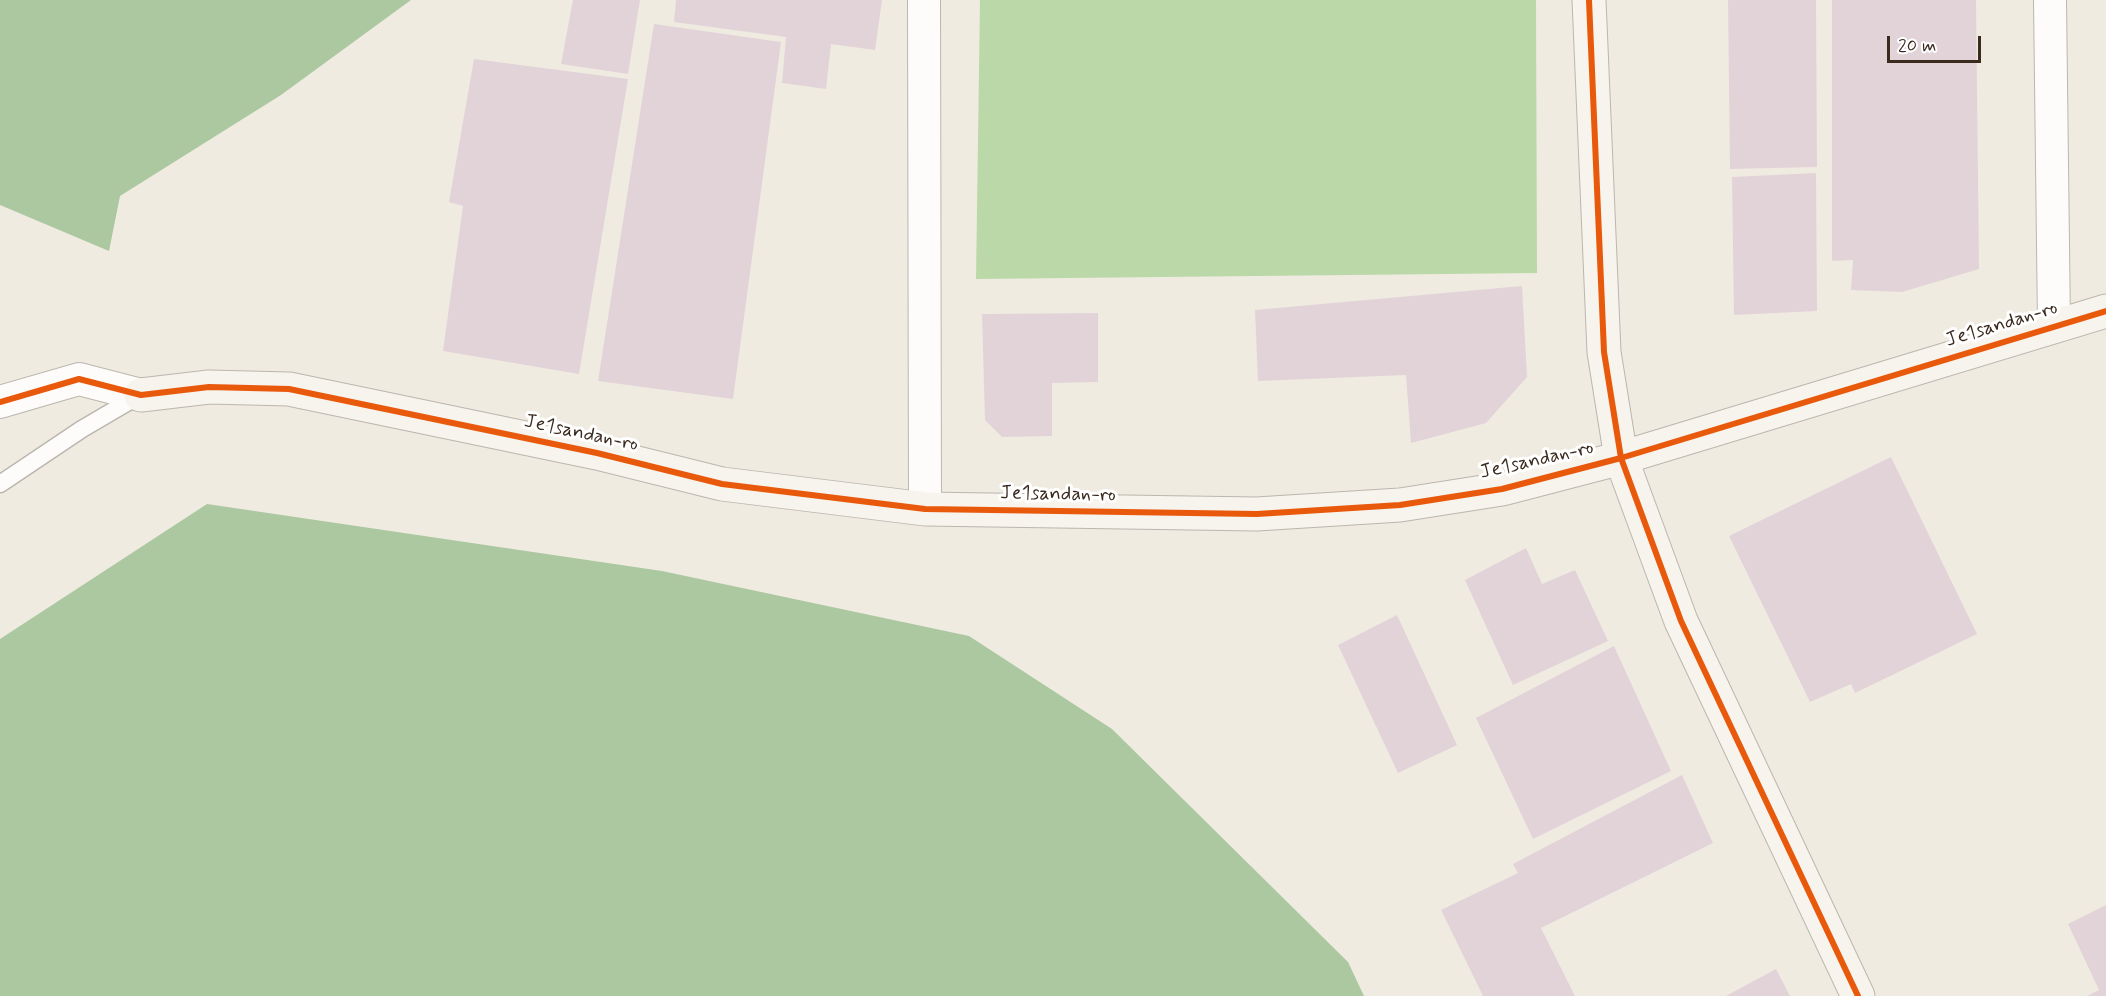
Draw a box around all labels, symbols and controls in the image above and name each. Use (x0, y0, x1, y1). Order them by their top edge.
scale bar (1890, 24, 1984, 62)
text: 20 m (1898, 34, 1936, 58)
street label: Je1sandan-ro (1943, 297, 2061, 353)
street label: Je1sandan-ro (522, 410, 640, 458)
street label: Je1sandan-ro (1478, 436, 1596, 486)
street label: Je1sandan-ro (1000, 482, 1116, 508)

